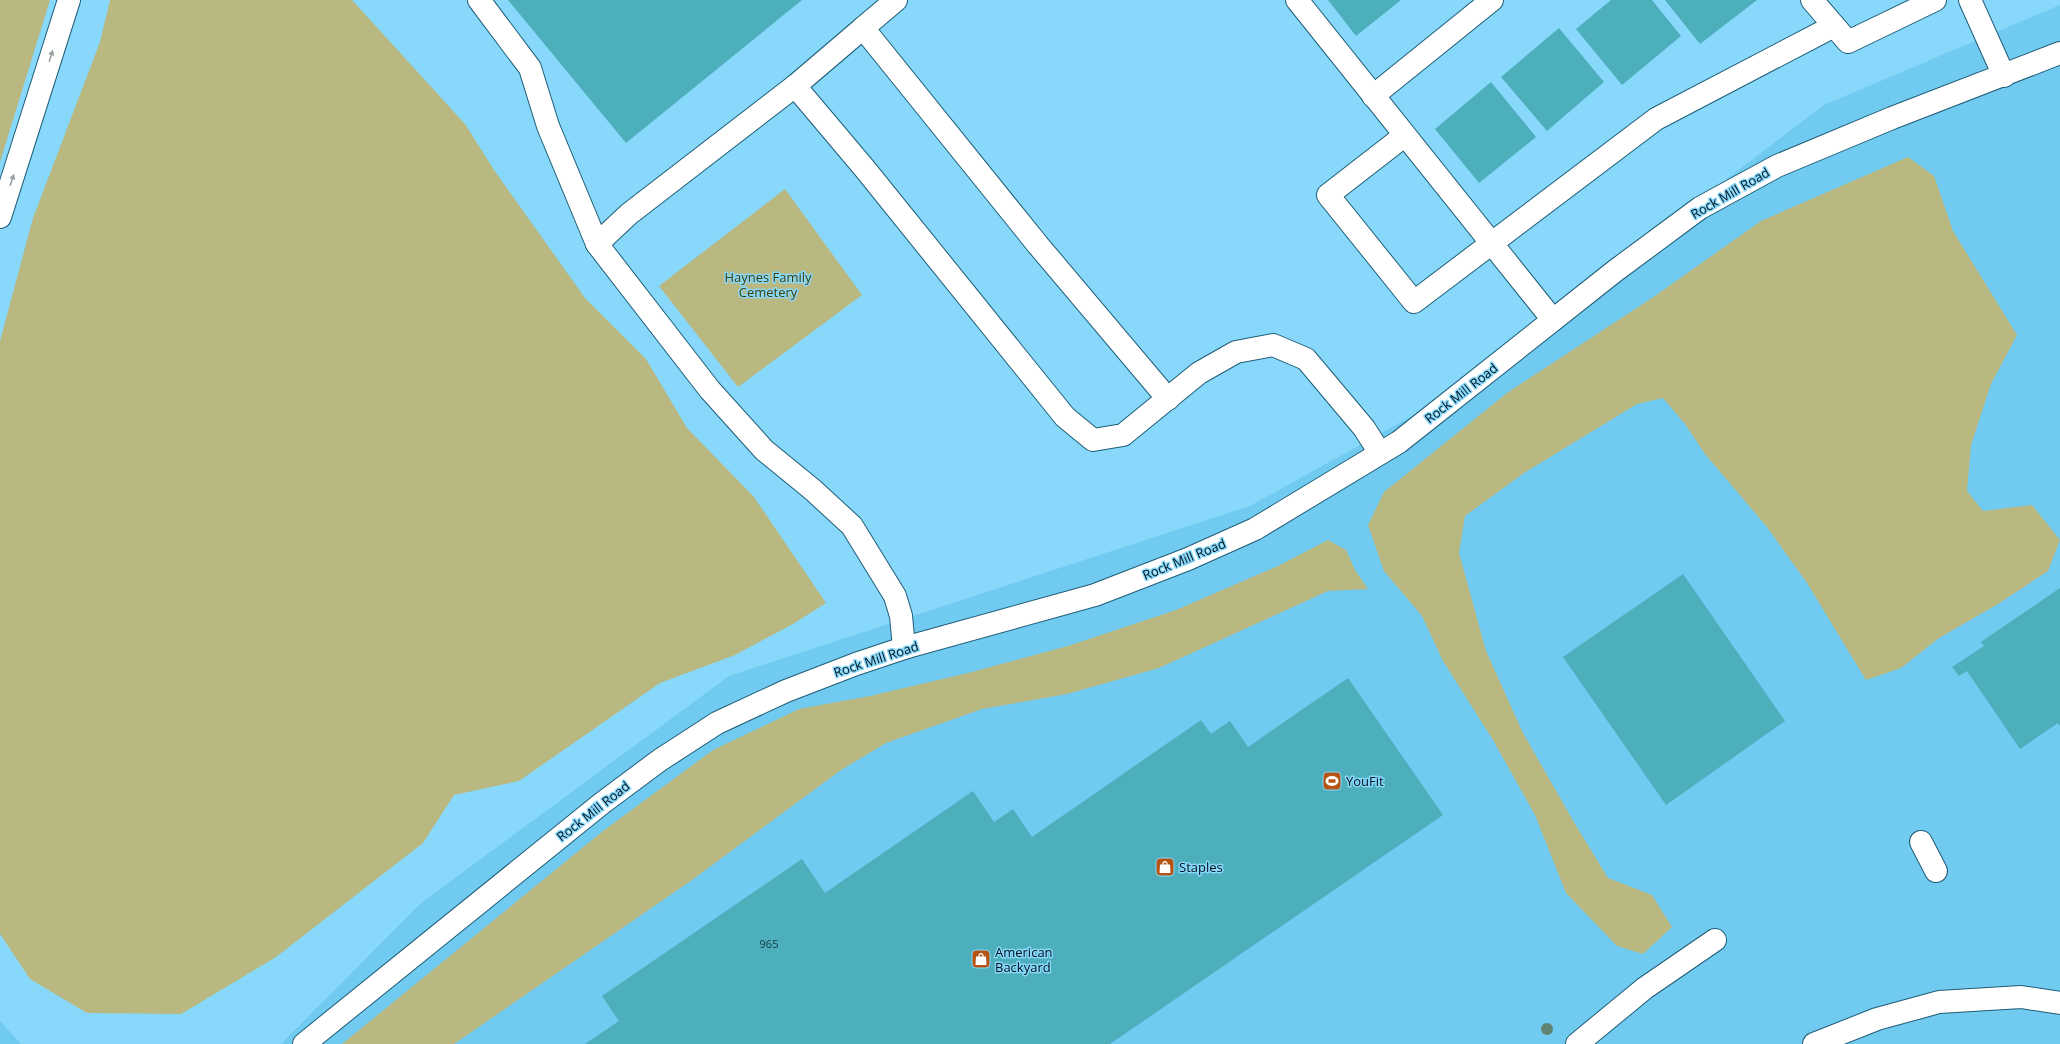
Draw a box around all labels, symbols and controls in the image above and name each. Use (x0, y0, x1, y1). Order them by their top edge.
one-way arrow (48, 50, 54, 62)
street label: Rock Mill Road (1687, 163, 1773, 223)
one-way arrow (9, 174, 15, 186)
park label: Haynes Family Cemetery (724, 268, 812, 301)
street label: Rock Mill Road (1421, 359, 1501, 427)
street label: Rock Mill Road (1140, 534, 1228, 584)
street label: Rock Mill Road (831, 637, 921, 681)
sports icon: YouFit (1321, 770, 1343, 792)
place label: YouFit (1346, 772, 1384, 790)
street label: Rock Mill Road (553, 777, 633, 845)
shop icon: Staples (1154, 856, 1176, 878)
place label: Staples (1179, 858, 1223, 876)
house number: 965 (760, 936, 778, 951)
place label: American Backyard (995, 943, 1053, 976)
shop icon: American Backyard (970, 948, 992, 970)

